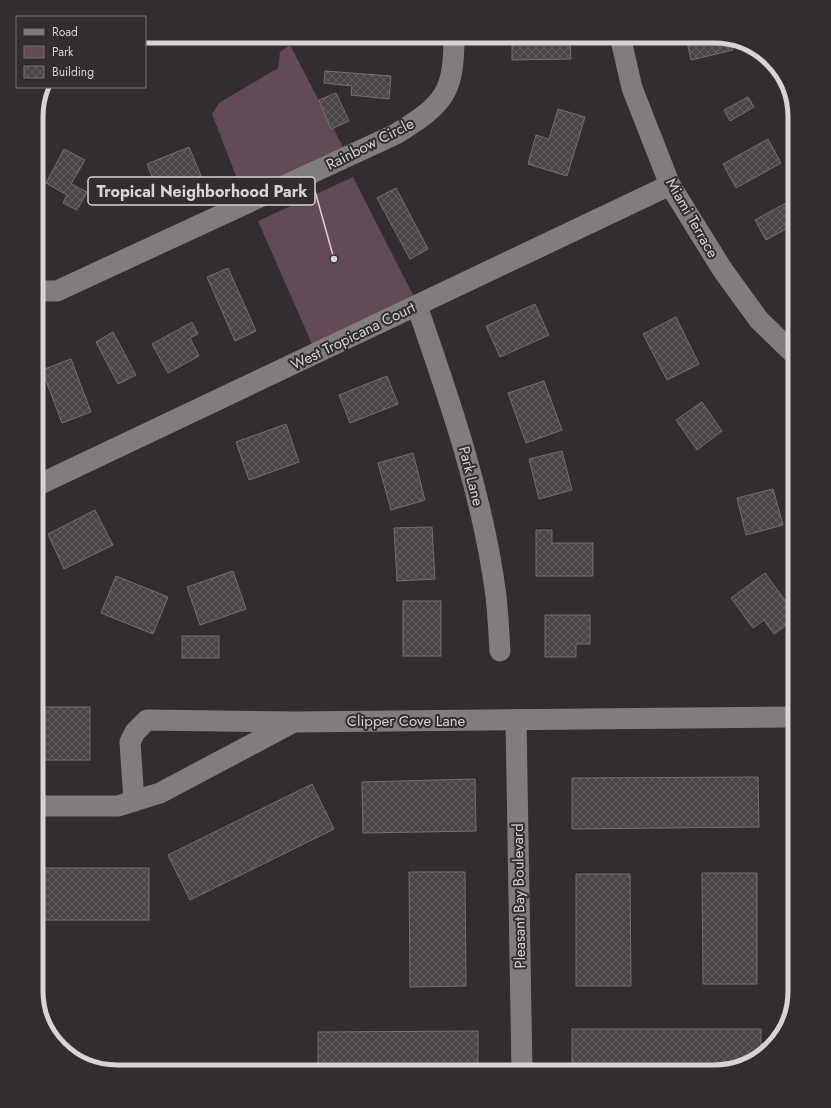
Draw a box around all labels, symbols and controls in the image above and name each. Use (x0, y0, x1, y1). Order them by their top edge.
legend (16, 16, 146, 88)
text: Road (52, 23, 78, 41)
text: Park (52, 43, 74, 61)
text: Building (52, 63, 94, 81)
street label: Rainbow Circle (322, 112, 418, 176)
street label: Miami Terrace (660, 174, 724, 262)
callout: Tropical Neighborhood Park (88, 177, 315, 205)
text: Tropical Neighborhood Park (96, 180, 308, 203)
street label: West Tropicana Court (287, 296, 419, 376)
street label: Park Lane (453, 444, 489, 508)
street label: Clipper Cove Lane (347, 710, 466, 732)
street label: Pleasant Bay Boulevard (507, 823, 531, 969)

